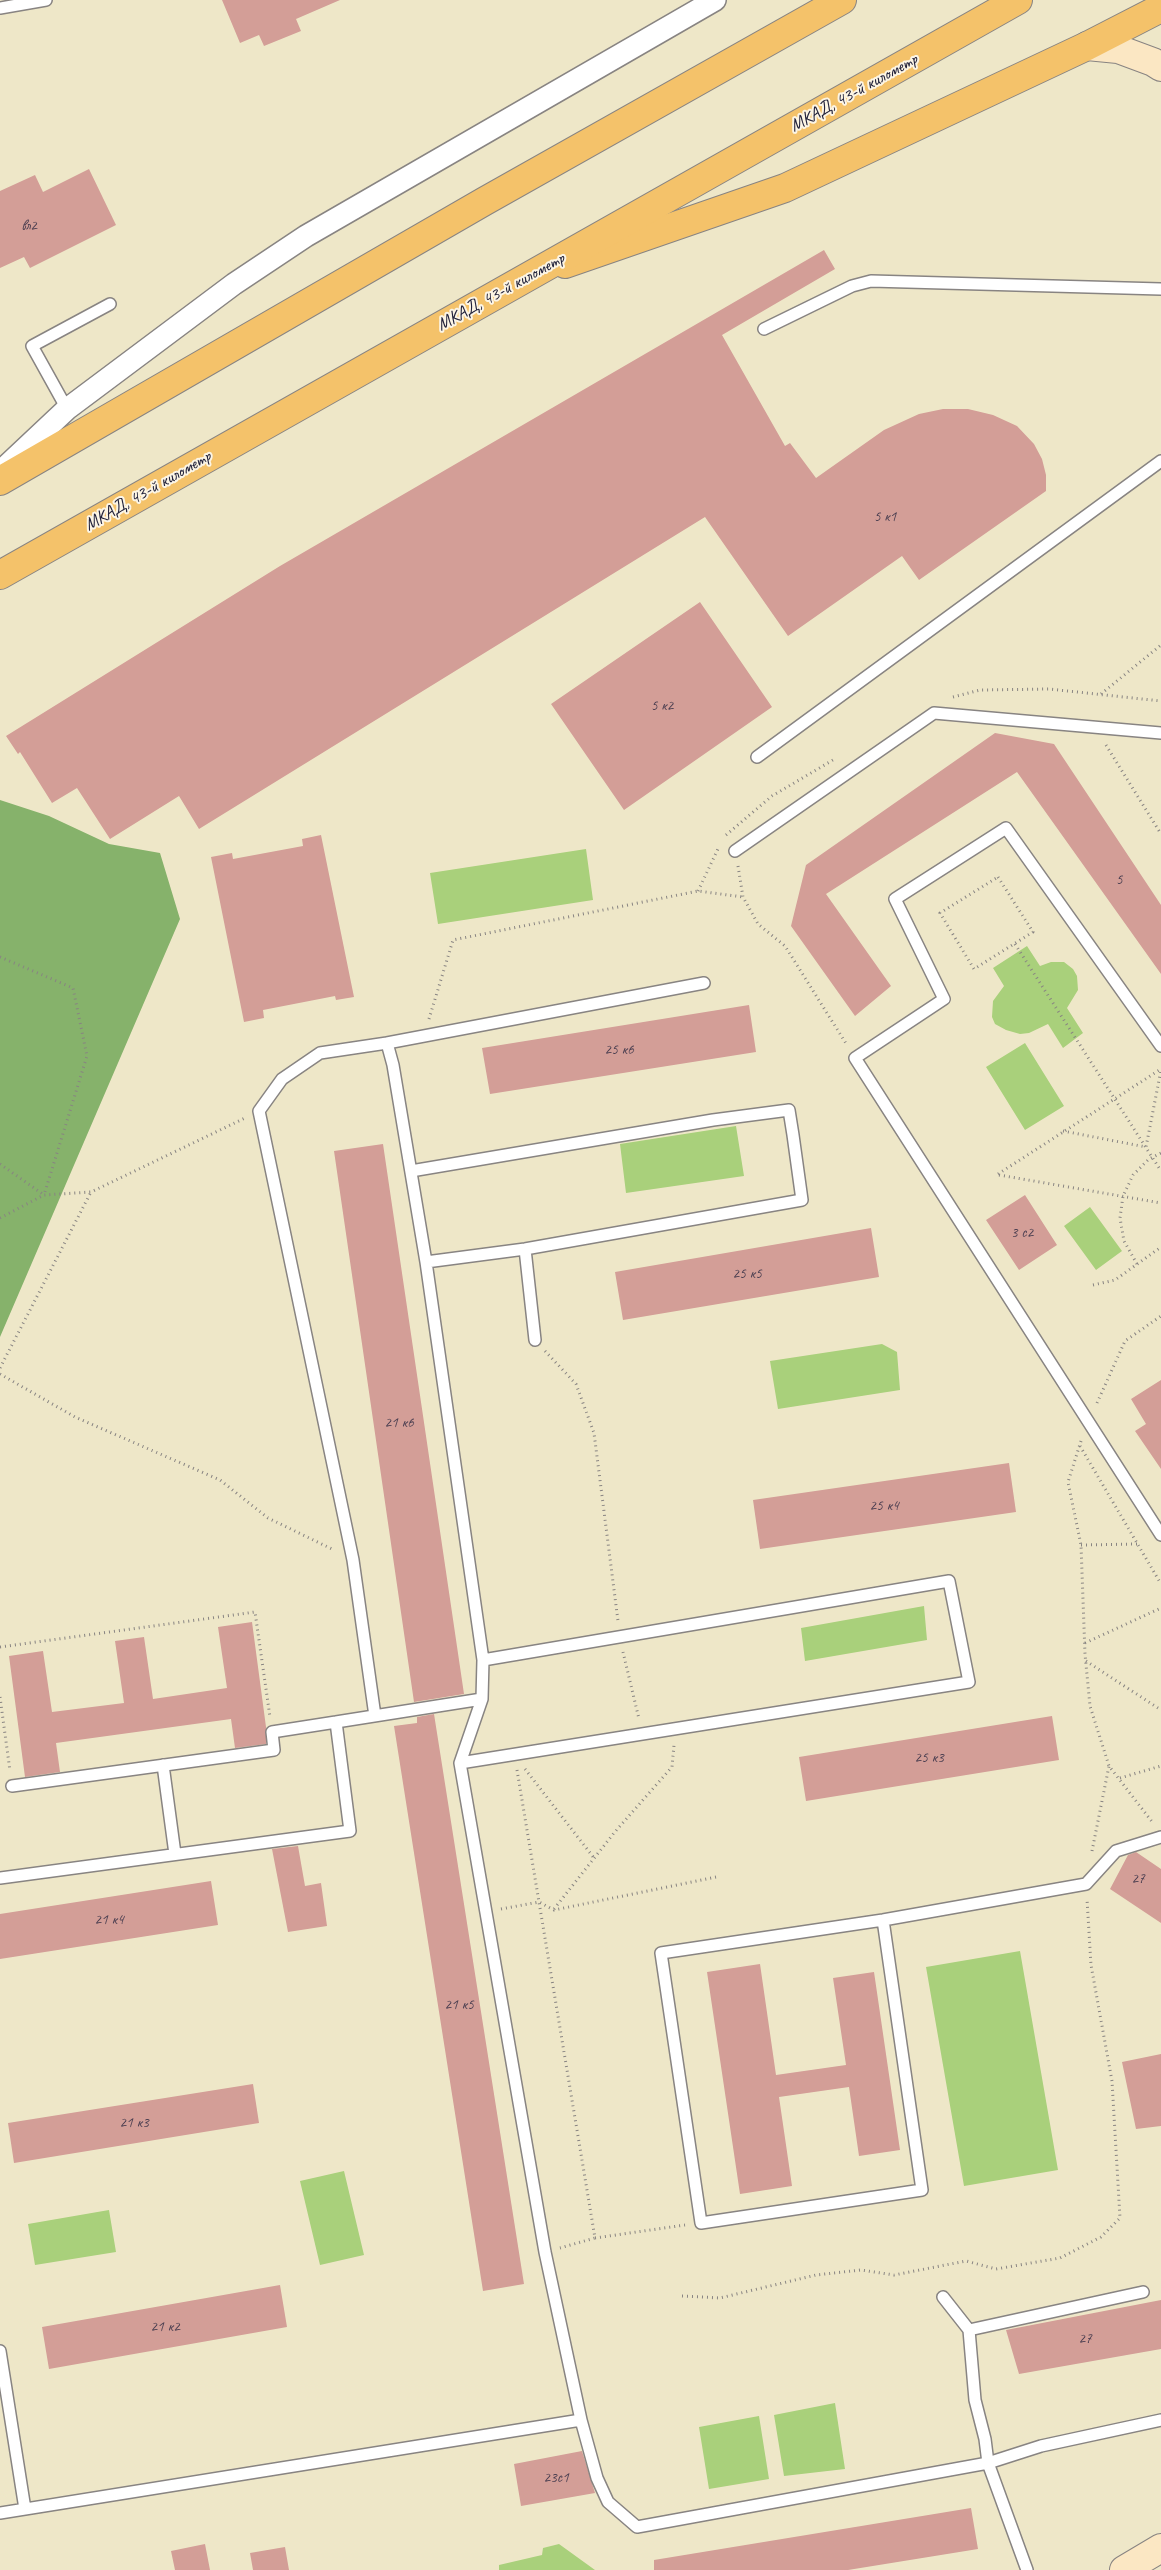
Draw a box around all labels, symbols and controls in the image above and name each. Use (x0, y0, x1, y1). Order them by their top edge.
street label: МКАД, 43-й километр (786, 49, 922, 137)
house number: вл2 (21, 217, 37, 235)
street label: МКАД, 43-й километр (433, 248, 569, 336)
street label: МКАД, 43-й километр (81, 446, 215, 536)
house number: 5 к1 (874, 508, 896, 526)
house number: 5 к2 (651, 697, 673, 715)
house number: 5 (1116, 871, 1122, 889)
house number: 25 к6 (604, 1041, 634, 1059)
house number: 3 с2 (1011, 1224, 1033, 1242)
house number: 25 к5 (732, 1265, 762, 1283)
house number: 21 к6 (384, 1414, 414, 1432)
house number: 25 к4 (869, 1497, 899, 1515)
house number: 25 к3 (914, 1749, 944, 1767)
house number: 27 (1131, 1870, 1145, 1888)
house number: 21 к4 (94, 1911, 124, 1929)
house number: 21 к5 (444, 1996, 474, 2014)
house number: 21 к3 (119, 2114, 149, 2132)
house number: 21 к2 (150, 2318, 180, 2336)
house number: 27 (1078, 2330, 1092, 2348)
house number: 23с1 (543, 2469, 569, 2487)

